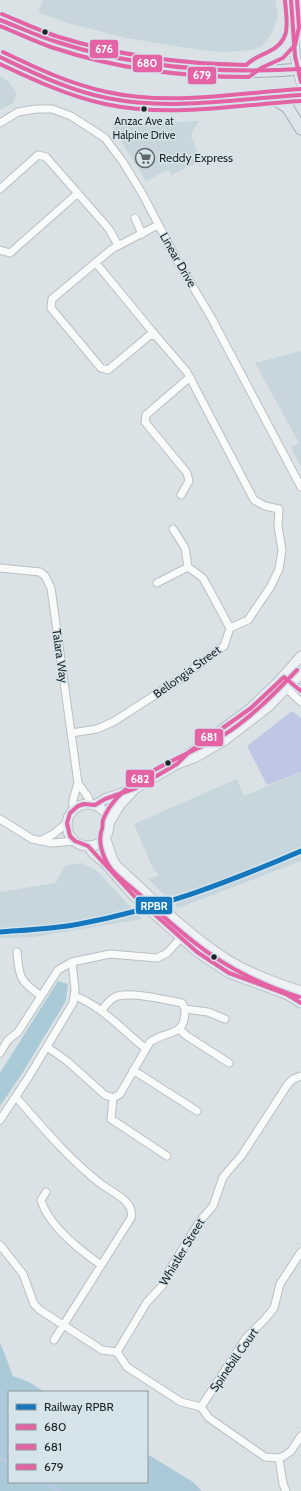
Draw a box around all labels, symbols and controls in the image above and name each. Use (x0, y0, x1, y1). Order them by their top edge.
unlabelled marker (40, 27, 50, 37)
line badge: 676 (89, 39, 119, 59)
text: 676 (95, 42, 113, 56)
line badge: 680 (132, 54, 163, 73)
text: 680 (137, 56, 158, 70)
line badge: 679 (187, 66, 217, 85)
text: 679 (193, 68, 211, 82)
marker: Anzac Ave at Halpine Drive (139, 104, 149, 114)
place label: Anzac Ave at Halpine Drive (113, 114, 176, 142)
supermarket icon: Reddy Express (134, 147, 156, 169)
place label: Reddy Express (159, 150, 233, 165)
street label: Linear Drive (157, 230, 200, 290)
street label: Talara Way (49, 628, 72, 684)
street label: Bellongia Street (150, 642, 224, 701)
line badge: 681 (194, 728, 224, 747)
text: 681 (201, 730, 217, 744)
unlabelled marker (163, 758, 173, 768)
line badge: 682 (125, 769, 155, 788)
text: 682 (131, 772, 149, 786)
line badge: RPBR (135, 896, 173, 915)
text: RPBR (140, 899, 168, 913)
unlabelled marker (209, 952, 219, 962)
street label: Whistler Street (156, 1215, 207, 1288)
street label: Spinebill Court (206, 1325, 261, 1395)
legend (8, 1391, 148, 1483)
text: Railway RPBR (44, 1399, 114, 1414)
text: 680 (44, 1419, 66, 1434)
text: 681 (44, 1439, 62, 1454)
text: 679 (44, 1459, 64, 1474)

